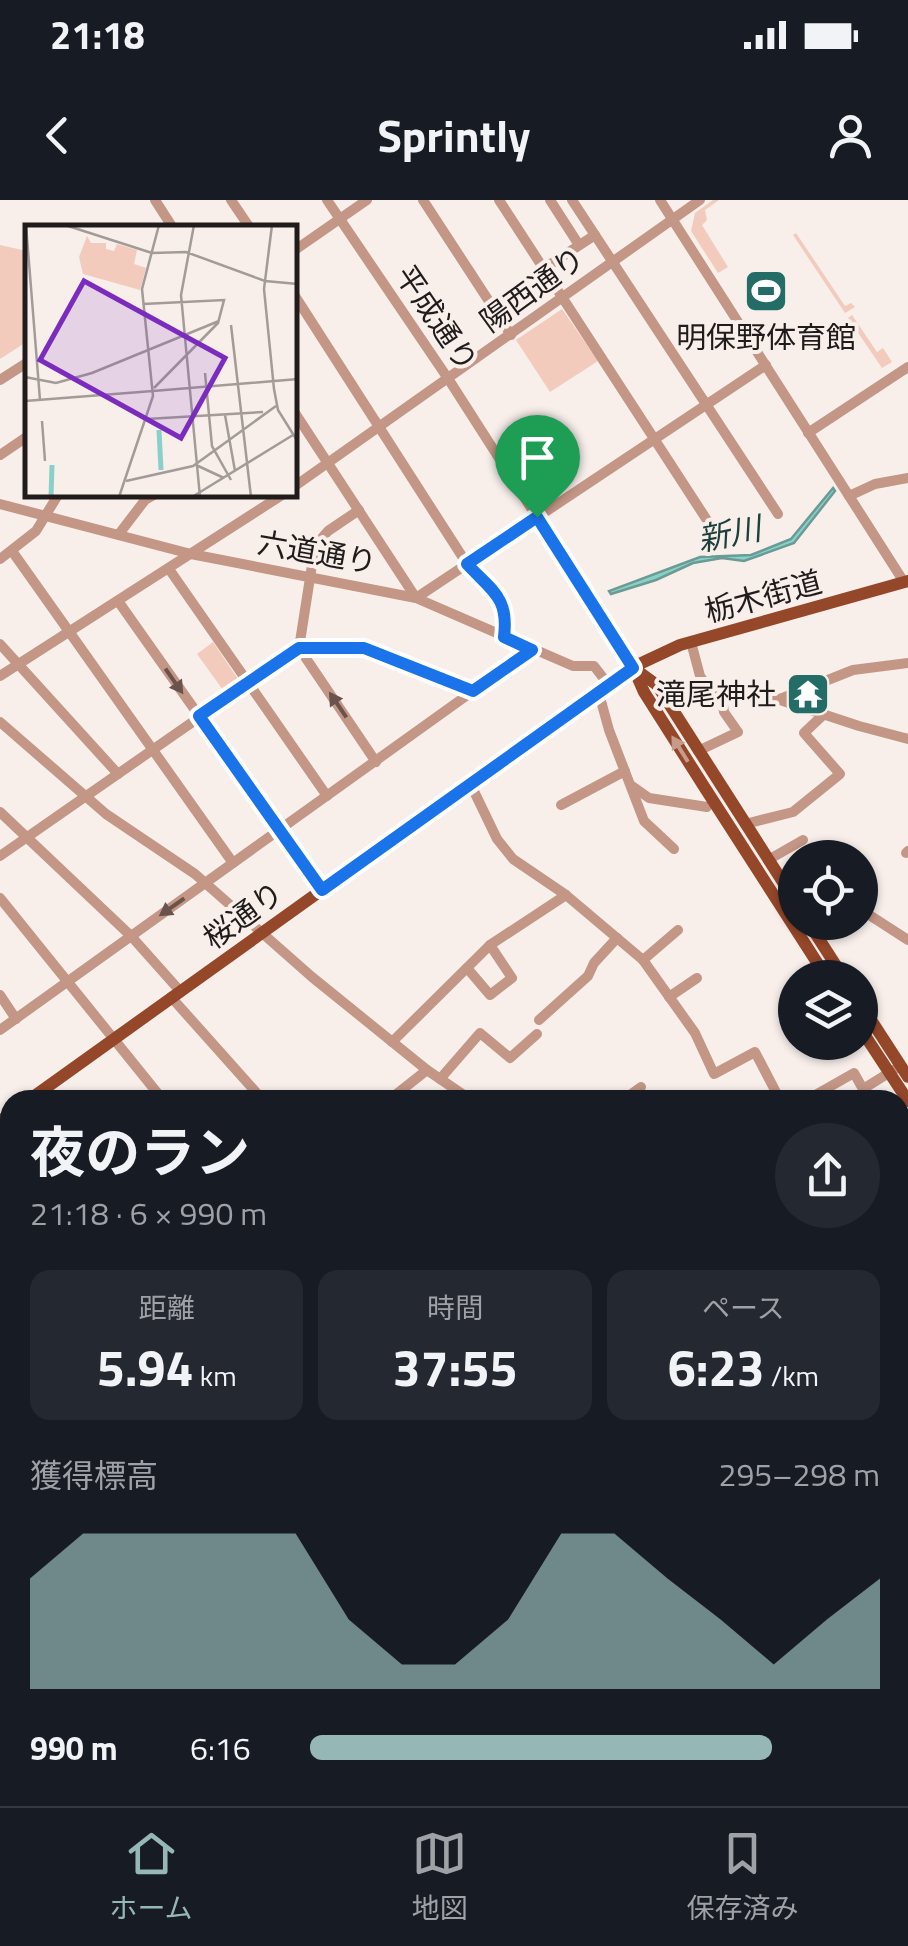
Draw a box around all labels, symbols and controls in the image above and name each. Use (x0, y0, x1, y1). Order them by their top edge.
text: 21:18 (50, 6, 145, 64)
text: Sprintly (377, 101, 531, 169)
icon: back (30, 108, 85, 163)
icon: person (823, 108, 878, 163)
inset map (25, 225, 298, 498)
street label: 陽西通り (470, 235, 594, 343)
street label: 平成通り (384, 255, 490, 381)
sports icon: 明保野体育館 (743, 268, 789, 314)
place label: 明保野体育館 (676, 314, 856, 360)
pin (495, 415, 580, 518)
icon: arrive (510, 430, 565, 485)
water label: 新川 (693, 503, 768, 563)
street label: 六道通り (254, 519, 380, 585)
street label: 栃木街道 (699, 558, 827, 634)
one-way arrow (164, 667, 183, 694)
place label: 滝尾神社 (656, 671, 776, 717)
temple icon: 滝尾神社 (785, 671, 831, 717)
one-way arrow (329, 691, 347, 718)
one-way arrow (671, 735, 689, 762)
map controls (778, 840, 878, 1060)
button: locate (778, 840, 878, 940)
street label: 桜通り (193, 870, 293, 960)
one-way arrow (158, 897, 185, 916)
button: layers (778, 960, 878, 1060)
text: 夜のラン (30, 1110, 250, 1193)
button: share (775, 1123, 880, 1228)
text: 21:18 · 6 × 990 m (30, 1189, 267, 1237)
text: 距離 (139, 1286, 195, 1329)
text: 時間 (427, 1286, 483, 1329)
text: ペース (702, 1286, 785, 1329)
text: 5.94 (97, 1329, 194, 1405)
text: 37:55 (393, 1329, 517, 1405)
text: 6:23 (668, 1329, 764, 1405)
text: km (194, 1354, 237, 1397)
text: /km (764, 1354, 819, 1397)
text: 295–298 m (718, 1450, 880, 1498)
text: 獲得標高 (30, 1451, 158, 1499)
text: 990 m (30, 1724, 118, 1772)
text: 6:16 (190, 1724, 251, 1772)
tab: ホーム (109, 1826, 193, 1929)
tab: 地図 (412, 1826, 468, 1929)
tab: 保存済み (686, 1826, 799, 1929)

